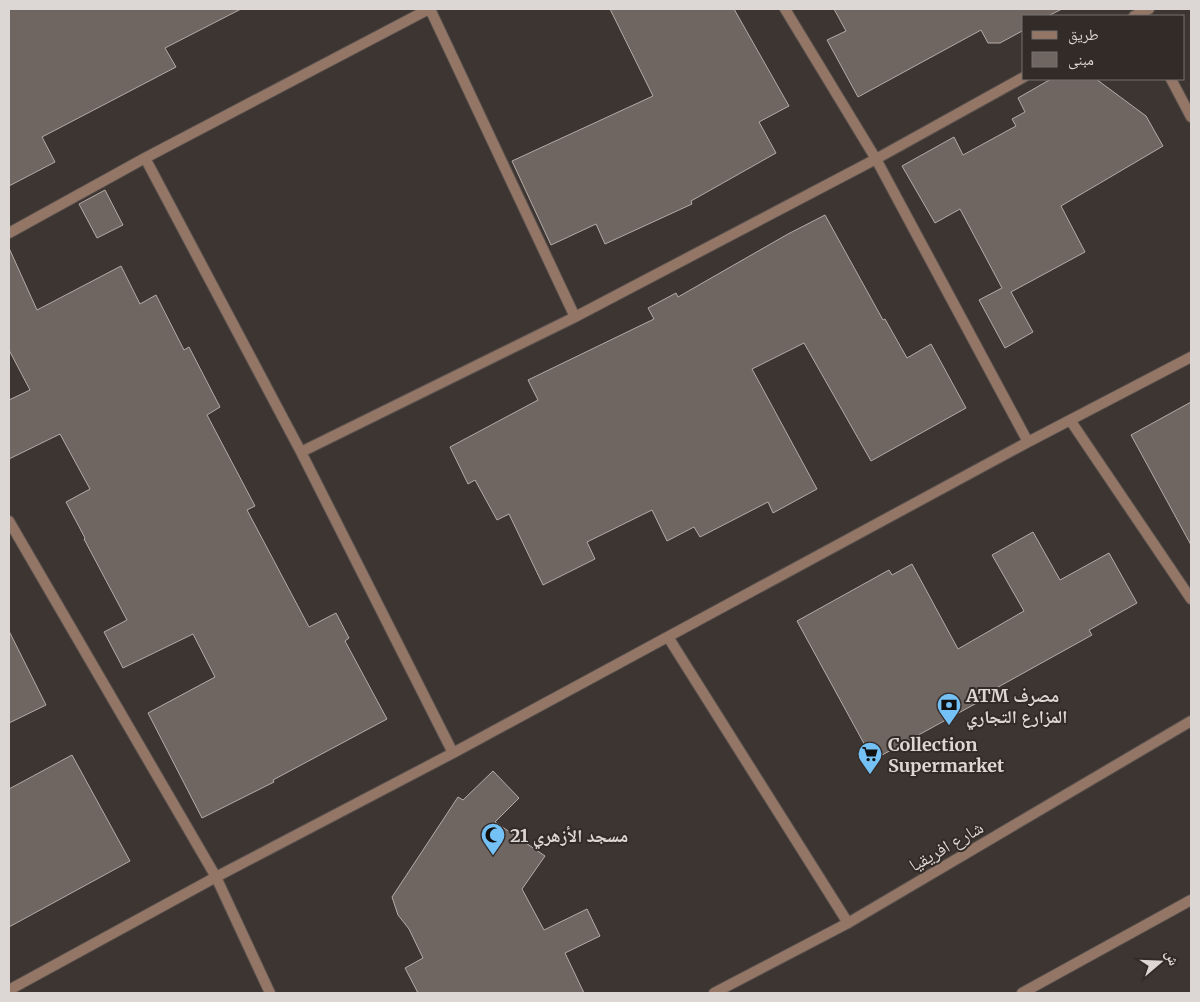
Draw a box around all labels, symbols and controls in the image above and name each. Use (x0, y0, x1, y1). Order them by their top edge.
legend (1022, 15, 1185, 80)
text: طريق (1068, 25, 1099, 45)
text: مبنى (1068, 50, 1094, 70)
place label: ATM مصرف المزارع التجاري (965, 684, 1067, 731)
bank icon: ATM مصرف المزارع التجاري (936, 692, 962, 726)
place label: Collection Supermarket (888, 733, 1005, 777)
supermarket icon: Collection Supermarket (857, 741, 883, 775)
street label: شارع افريقيا (905, 816, 987, 876)
mosque icon: مسجد الأزهري 21 (480, 822, 506, 856)
place label: مسجد الأزهري 21 (510, 824, 628, 850)
north arrow (1135, 937, 1185, 987)
text: ش (1161, 948, 1183, 968)

